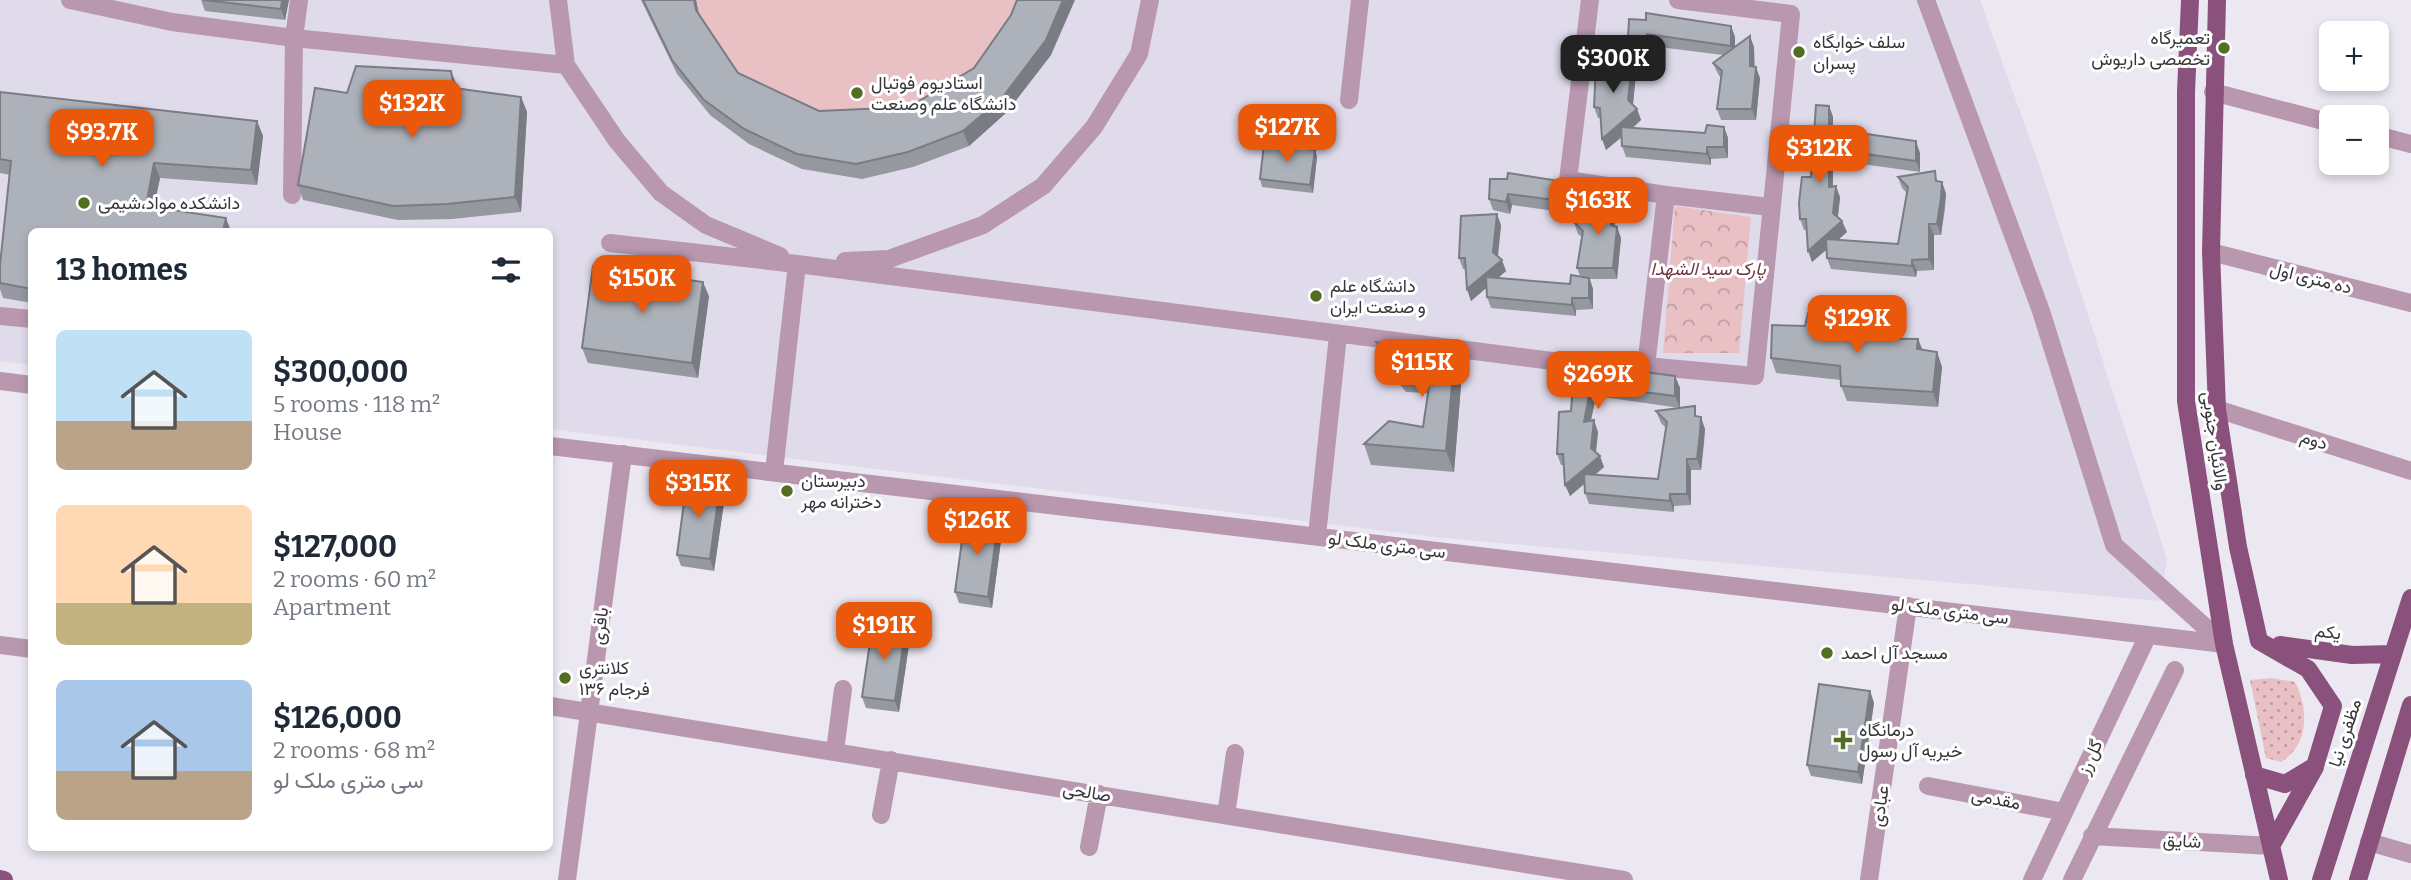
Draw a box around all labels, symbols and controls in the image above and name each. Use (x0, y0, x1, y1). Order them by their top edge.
map controls (2319, 21, 2389, 175)
button: + (2319, 21, 2389, 91)
place label: تعمیرگاه تخصصی داریوش (2091, 27, 2210, 70)
place label: سلف خوابگاه پسران (1813, 31, 1905, 75)
pin: $300K (1564, 36, 1662, 95)
marker: تعمیرگاه تخصصی داریوش (2216, 40, 2232, 56)
text: $300K (1577, 44, 1649, 72)
marker: سلف خوابگاه پسران (1791, 44, 1807, 60)
place label: استادیوم فوتبال دانشگاه علم وصنعت (871, 72, 1016, 116)
pin: $132K (363, 80, 461, 140)
marker: استادیوم فوتبال دانشگاه علم وصنعت (849, 85, 865, 101)
text: $132K (379, 89, 445, 117)
pin: $127K (1238, 104, 1336, 164)
button: − (2319, 105, 2389, 175)
pin: $93.7K (45, 110, 159, 169)
text: $127K (1254, 113, 1320, 141)
text: $93.7K (66, 118, 138, 146)
pin: $312K (1770, 125, 1868, 185)
text: $312K (1786, 134, 1852, 162)
pin: $163K (1549, 177, 1647, 237)
text: $163K (1565, 186, 1631, 214)
place label: دانشکده مواد،شیمی (98, 192, 240, 214)
marker: دانشکده مواد،شیمی (76, 195, 92, 211)
icon: filters (487, 251, 525, 289)
text: 13 homes (56, 252, 188, 288)
pin: $150K (593, 256, 691, 315)
street label: ده متری اول (2268, 257, 2354, 299)
park label: پارک سید الشهدا (1650, 258, 1766, 281)
text: $150K (608, 264, 676, 292)
place label: دانشگاه علم و صنعت ایران (1330, 275, 1426, 318)
marker: دانشگاه علم و صنعت ایران (1308, 288, 1324, 304)
pin: $129K (1808, 296, 1906, 355)
text: $129K (1824, 304, 1890, 332)
pin: $115K (1373, 340, 1471, 399)
text: $115K (1391, 348, 1453, 376)
pin: $269K (1549, 352, 1647, 411)
text: $300,000 (273, 354, 408, 390)
icon: home (112, 358, 196, 442)
text: $269K (1563, 360, 1633, 388)
text: 5 rooms · 118 m² (273, 390, 440, 418)
street label: والائیان جنوبی (2197, 390, 2233, 492)
text: House (273, 418, 342, 446)
street label: دوم (2297, 425, 2330, 456)
pin: $315K (649, 461, 747, 520)
text: $315K (665, 469, 731, 497)
place label: دبیرستان دخترانه مهر (800, 470, 882, 513)
marker: دبیرستان دخترانه مهر (779, 483, 795, 499)
pin: $126K (928, 498, 1026, 557)
text: $126K (944, 506, 1010, 534)
street label: سی متری ملک لو (1327, 527, 1447, 563)
text: $127,000 (273, 529, 397, 565)
icon: home (112, 533, 196, 617)
text: 2 rooms · 60 m² (273, 565, 436, 593)
text: Apartment (273, 593, 391, 621)
street label: سی متری ملک لو (1890, 593, 2010, 629)
pin: $191K (835, 602, 933, 662)
street label: باقری (587, 606, 613, 646)
text: $191K (852, 611, 916, 639)
street label: یکم (2314, 620, 2342, 645)
place label: مسجد آل احمد (1841, 642, 1948, 664)
marker: مسجد آل احمد (1819, 645, 1835, 661)
place label: کلانتری ۱۳۶ فرجام (579, 657, 650, 701)
marker: کلانتری ۱۳۶ فرجام (557, 670, 573, 686)
street label: مظفری نیا (2324, 696, 2366, 770)
text: $126,000 (273, 700, 402, 736)
icon: home (112, 708, 196, 792)
place label: درمانگاه خیریه آل رسول (1859, 719, 1963, 762)
marker: درمانگاه خیریه آل رسول (1833, 730, 1853, 750)
text: 2 rooms · 68 m² (273, 736, 435, 764)
street label: گل رز (2072, 736, 2108, 779)
text: سی متری ملک لو (273, 766, 424, 794)
street label: صالحی (1061, 777, 1113, 807)
street label: مقدمی (1969, 783, 2023, 815)
street label: عبادی (1866, 784, 1894, 828)
street label: شایق (2162, 829, 2202, 853)

